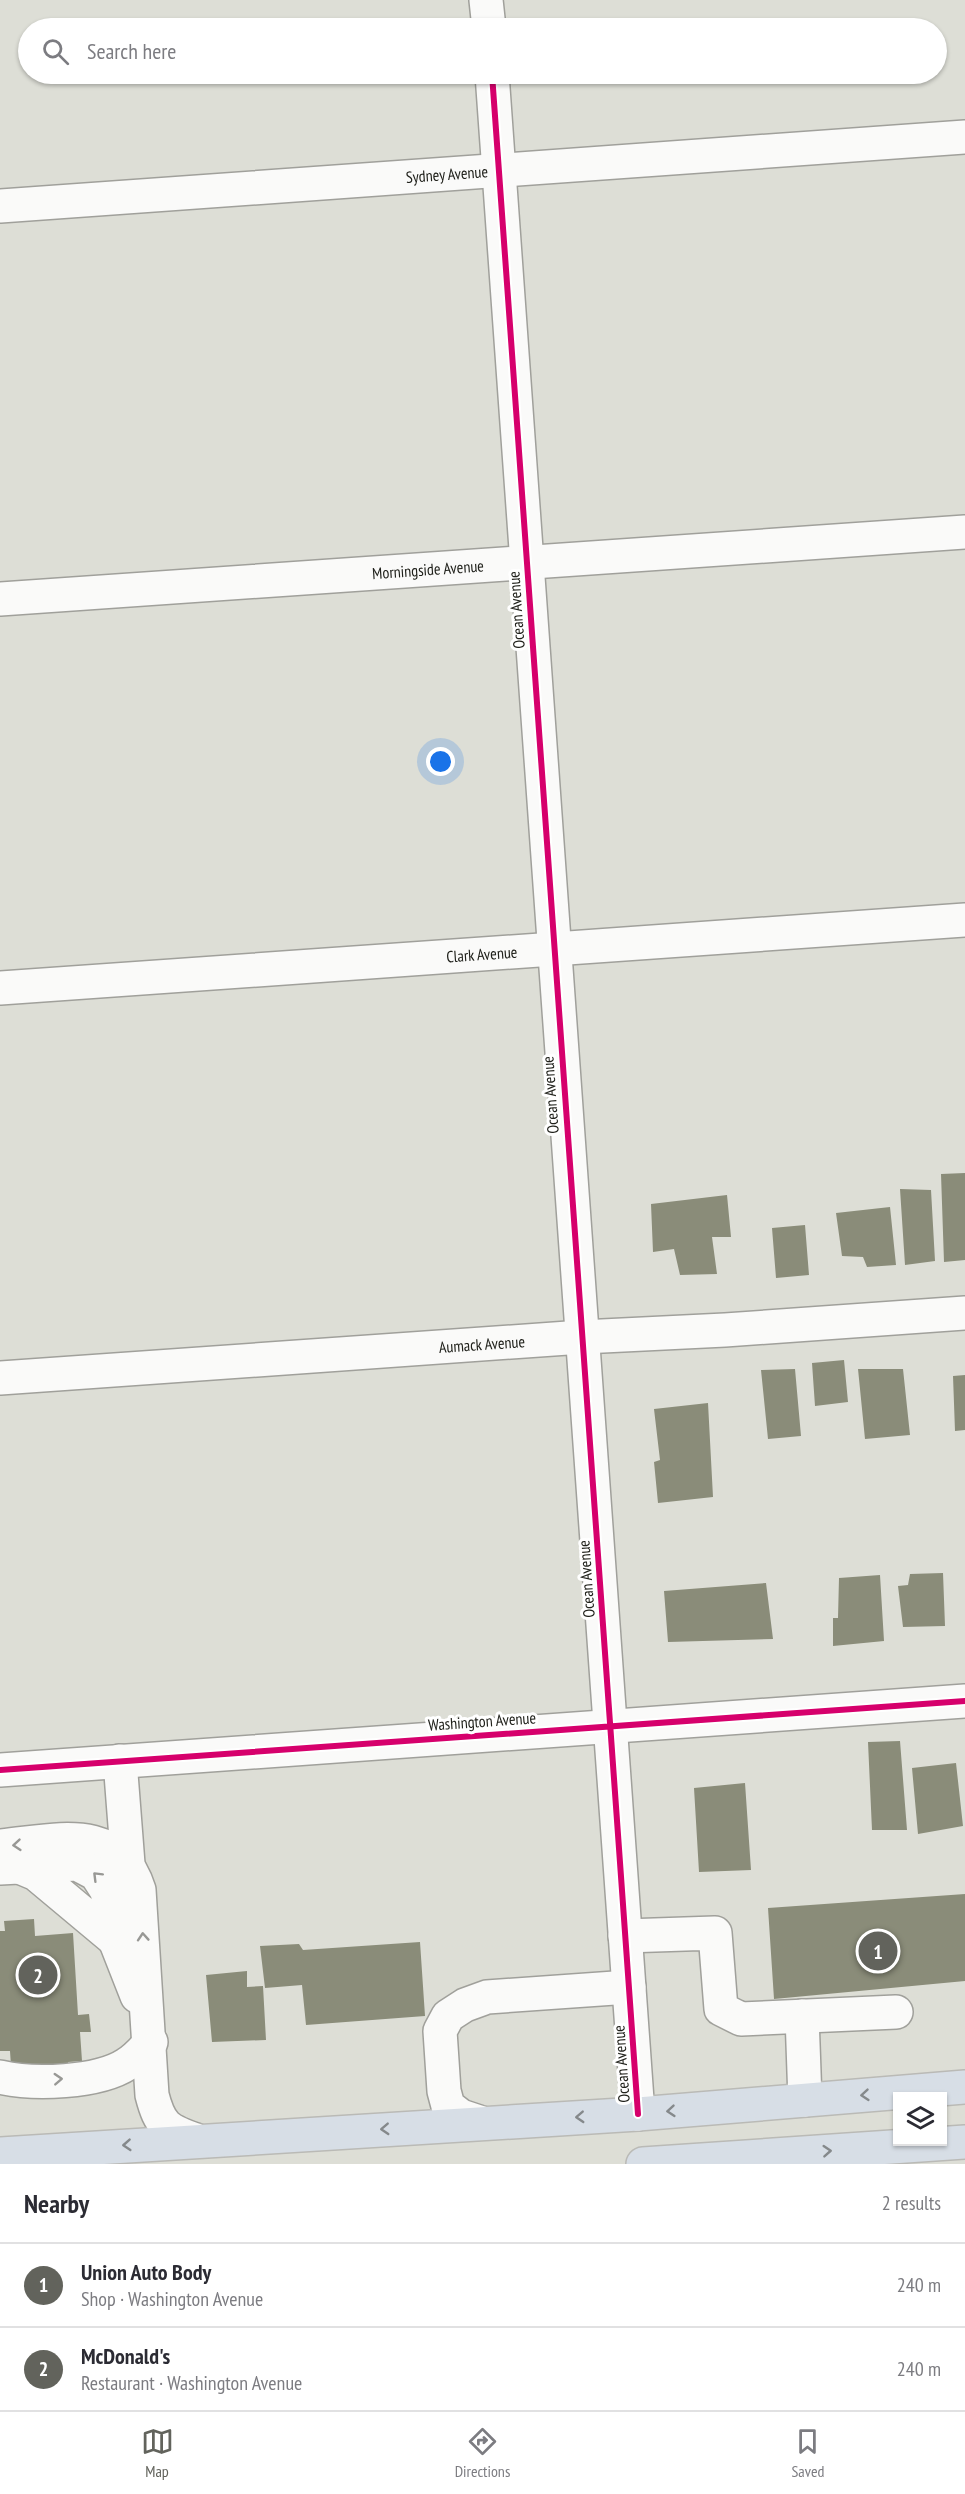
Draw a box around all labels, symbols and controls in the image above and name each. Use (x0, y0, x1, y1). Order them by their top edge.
search box (18, 18, 947, 84)
icon: search (39, 35, 72, 68)
text: Search here (87, 37, 176, 65)
street label: Sydney Avenue (405, 161, 489, 187)
street label: Morningside Avenue (371, 555, 484, 583)
street label: Ocean Avenue (503, 571, 529, 649)
your location (426, 747, 455, 776)
street label: Clark Avenue (446, 942, 518, 967)
street label: Ocean Avenue (537, 1056, 563, 1134)
street label: Aumack Avenue (438, 1331, 526, 1357)
street label: Ocean Avenue (573, 1540, 599, 1618)
street label: Washington Avenue (427, 1707, 537, 1735)
one-way arrow (12, 1838, 21, 1851)
one-way arrow (93, 1873, 104, 1884)
pin: 1 (858, 1928, 898, 1974)
one-way arrow (137, 1932, 150, 1942)
pin: 2 (18, 1952, 57, 1998)
street label: Ocean Avenue (608, 2025, 634, 2103)
one-way arrow (54, 2073, 63, 2086)
one-way arrow (860, 2088, 869, 2101)
map controls (893, 2092, 947, 2146)
button: layers (893, 2092, 947, 2146)
one-way arrow (666, 2104, 675, 2117)
one-way arrow (575, 2111, 584, 2124)
one-way arrow (380, 2122, 389, 2135)
one-way arrow (123, 2138, 132, 2151)
one-way arrow (823, 2145, 832, 2158)
text: Nearby (24, 2187, 89, 2220)
text: 2 results (882, 2190, 941, 2216)
text: Union Auto Body (81, 2258, 211, 2286)
text: 1 (39, 2272, 48, 2298)
text: 240 m (897, 2272, 941, 2298)
text: Shop · Washington Avenue (81, 2286, 263, 2312)
text: McDonald's (81, 2342, 170, 2370)
text: 2 (39, 2356, 48, 2382)
text: 240 m (897, 2356, 941, 2382)
text: Restaurant · Washington Avenue (81, 2370, 302, 2396)
tab: Map (141, 2425, 174, 2481)
tab: Directions (455, 2425, 510, 2481)
tab: Saved (791, 2425, 824, 2481)

